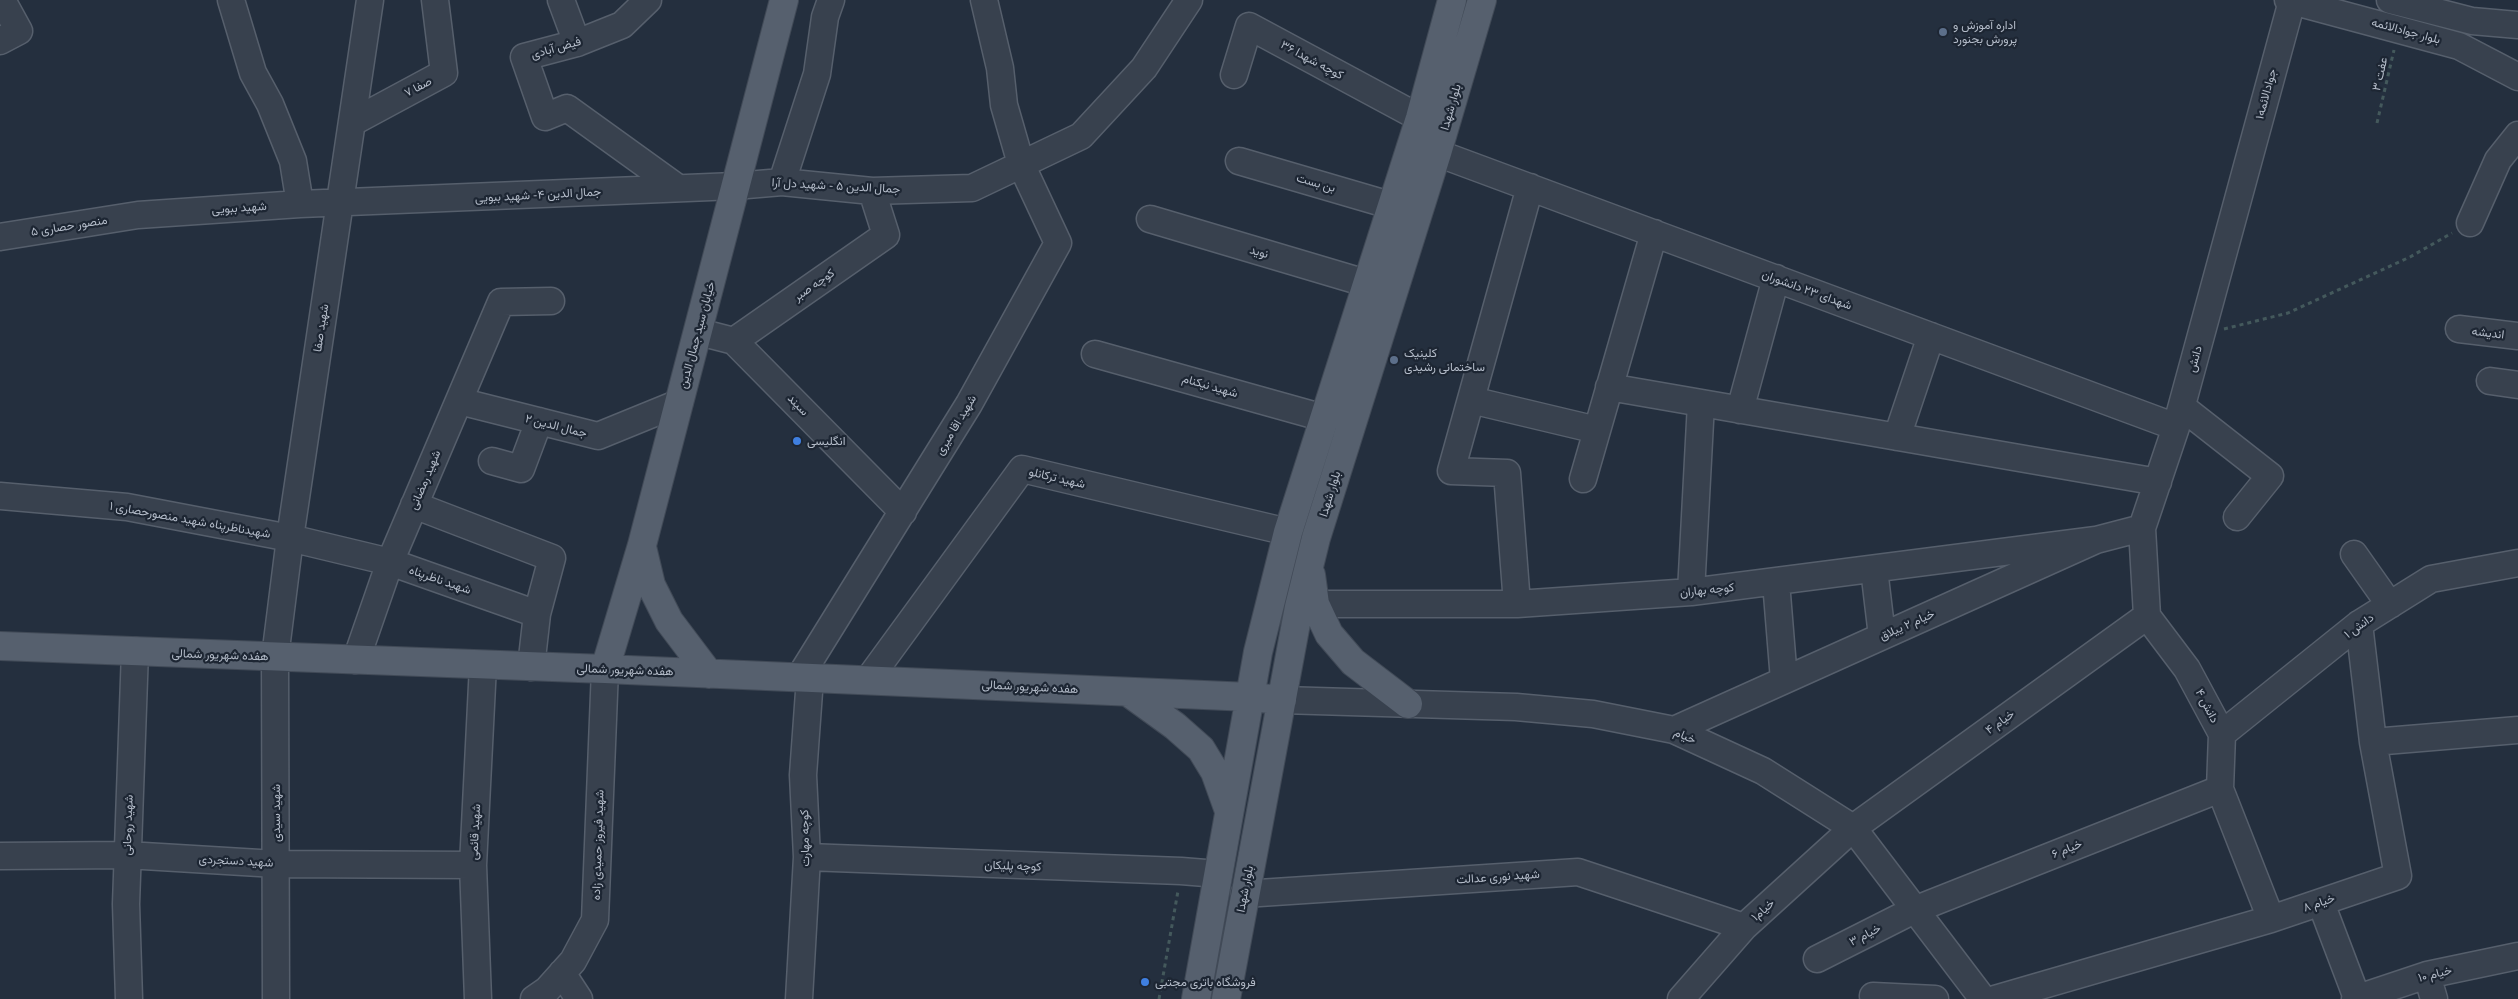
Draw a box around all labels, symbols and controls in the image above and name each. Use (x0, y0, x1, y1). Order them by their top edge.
street label: بلوار جوادالائمه (2370, 15, 2442, 47)
place label: اداره آموزش و پرورش بجنورد (1953, 18, 2017, 46)
marker: اداره آموزش و پرورش بجنورد (1937, 26, 1949, 38)
street label: فیض آبادی (529, 34, 583, 62)
street label: کوچه شهدا ۳۶ (1278, 37, 1346, 83)
street label: عفت ۳ (2369, 56, 2391, 92)
street label: جوادالائمه۱ (2252, 67, 2280, 121)
street label: صفا ۷ (402, 74, 434, 100)
street label: بلوار شهدا (1438, 82, 1464, 132)
street label: بن بست (1295, 171, 1337, 195)
street label: جمال الدین ۵ - شهید دل آرا (771, 175, 901, 197)
street label: جمال الدین ۴- شهید ببویی (474, 184, 602, 206)
street label: شهید ببویی (211, 199, 267, 217)
street label: منصور حصاری ۵ (30, 213, 108, 239)
street label: نوید (1248, 242, 1270, 262)
street label: کوچه صبر (791, 266, 837, 304)
street label: شهدای ۲۳ دانشوران (1760, 267, 1854, 313)
street label: خیابان سید جمال الدین (676, 280, 718, 390)
street label: شهید صفا (310, 303, 332, 353)
street label: اندیشه (2471, 324, 2505, 342)
street label: دانش (2185, 344, 2205, 374)
place label: کلینیک ساختمانی رشیدی (1404, 346, 1485, 374)
marker: کلینیک ساختمانی رشیدی (1388, 354, 1400, 366)
street label: شهید نیکنام (1180, 371, 1240, 401)
street label: سپند (784, 391, 812, 419)
street label: شهید اقا میری (932, 392, 980, 458)
street label: جمال الدین ۲ (524, 411, 588, 441)
place label: انگلیسی (807, 434, 845, 448)
marker: انگلیسی (791, 435, 803, 447)
street label: شهید رمضانی (406, 448, 444, 512)
street label: شهید ترکانلو (1027, 465, 1087, 491)
street label: بلوار شهدا (1316, 469, 1344, 519)
street label: شهیدناظرپناه شهید منصورحصاری ۱ (108, 499, 272, 541)
street label: شهید ناظرپناه (407, 563, 473, 597)
street label: کوچه بهاران (1679, 580, 1735, 600)
street label: خیام ۲ ییلاق (1877, 606, 1937, 644)
street label: دانش ۱ (2341, 610, 2377, 642)
street label: هفده شهریور شمالی (171, 646, 269, 664)
street label: هفده شهریور شمالی (576, 661, 674, 679)
street label: هفده شهریور شمالی (981, 677, 1079, 697)
street label: دانش ۴ (2192, 686, 2222, 726)
street label: خیام ۴ (1983, 707, 2017, 737)
street label: خیام (1672, 725, 1698, 747)
street label: شهید سیدی (269, 784, 283, 842)
street label: شهید فیروز حمیدی زاده (589, 789, 607, 901)
street label: شهید روحانی (120, 794, 136, 856)
street label: شهید قائمی (466, 804, 484, 860)
street label: کوچه مهارت (797, 809, 813, 867)
street label: خیام ۶ (2050, 836, 2084, 862)
street label: شهید دستجردی (198, 852, 274, 870)
street label: کوچه پلیکان (984, 858, 1042, 874)
street label: بلوار شهدا (1233, 865, 1257, 913)
street label: شهید نوری عدالت (1456, 867, 1540, 887)
street label: خیام ۸ (2301, 891, 2337, 915)
street label: خیام۱ (1748, 896, 1778, 924)
street label: خیام ۳ (1847, 921, 1883, 949)
street label: خیام ۱۰ (2417, 963, 2453, 985)
place label: فروشگاه باتری مجتبی (1155, 975, 1256, 989)
marker: فروشگاه باتری مجتبی (1139, 976, 1151, 988)

